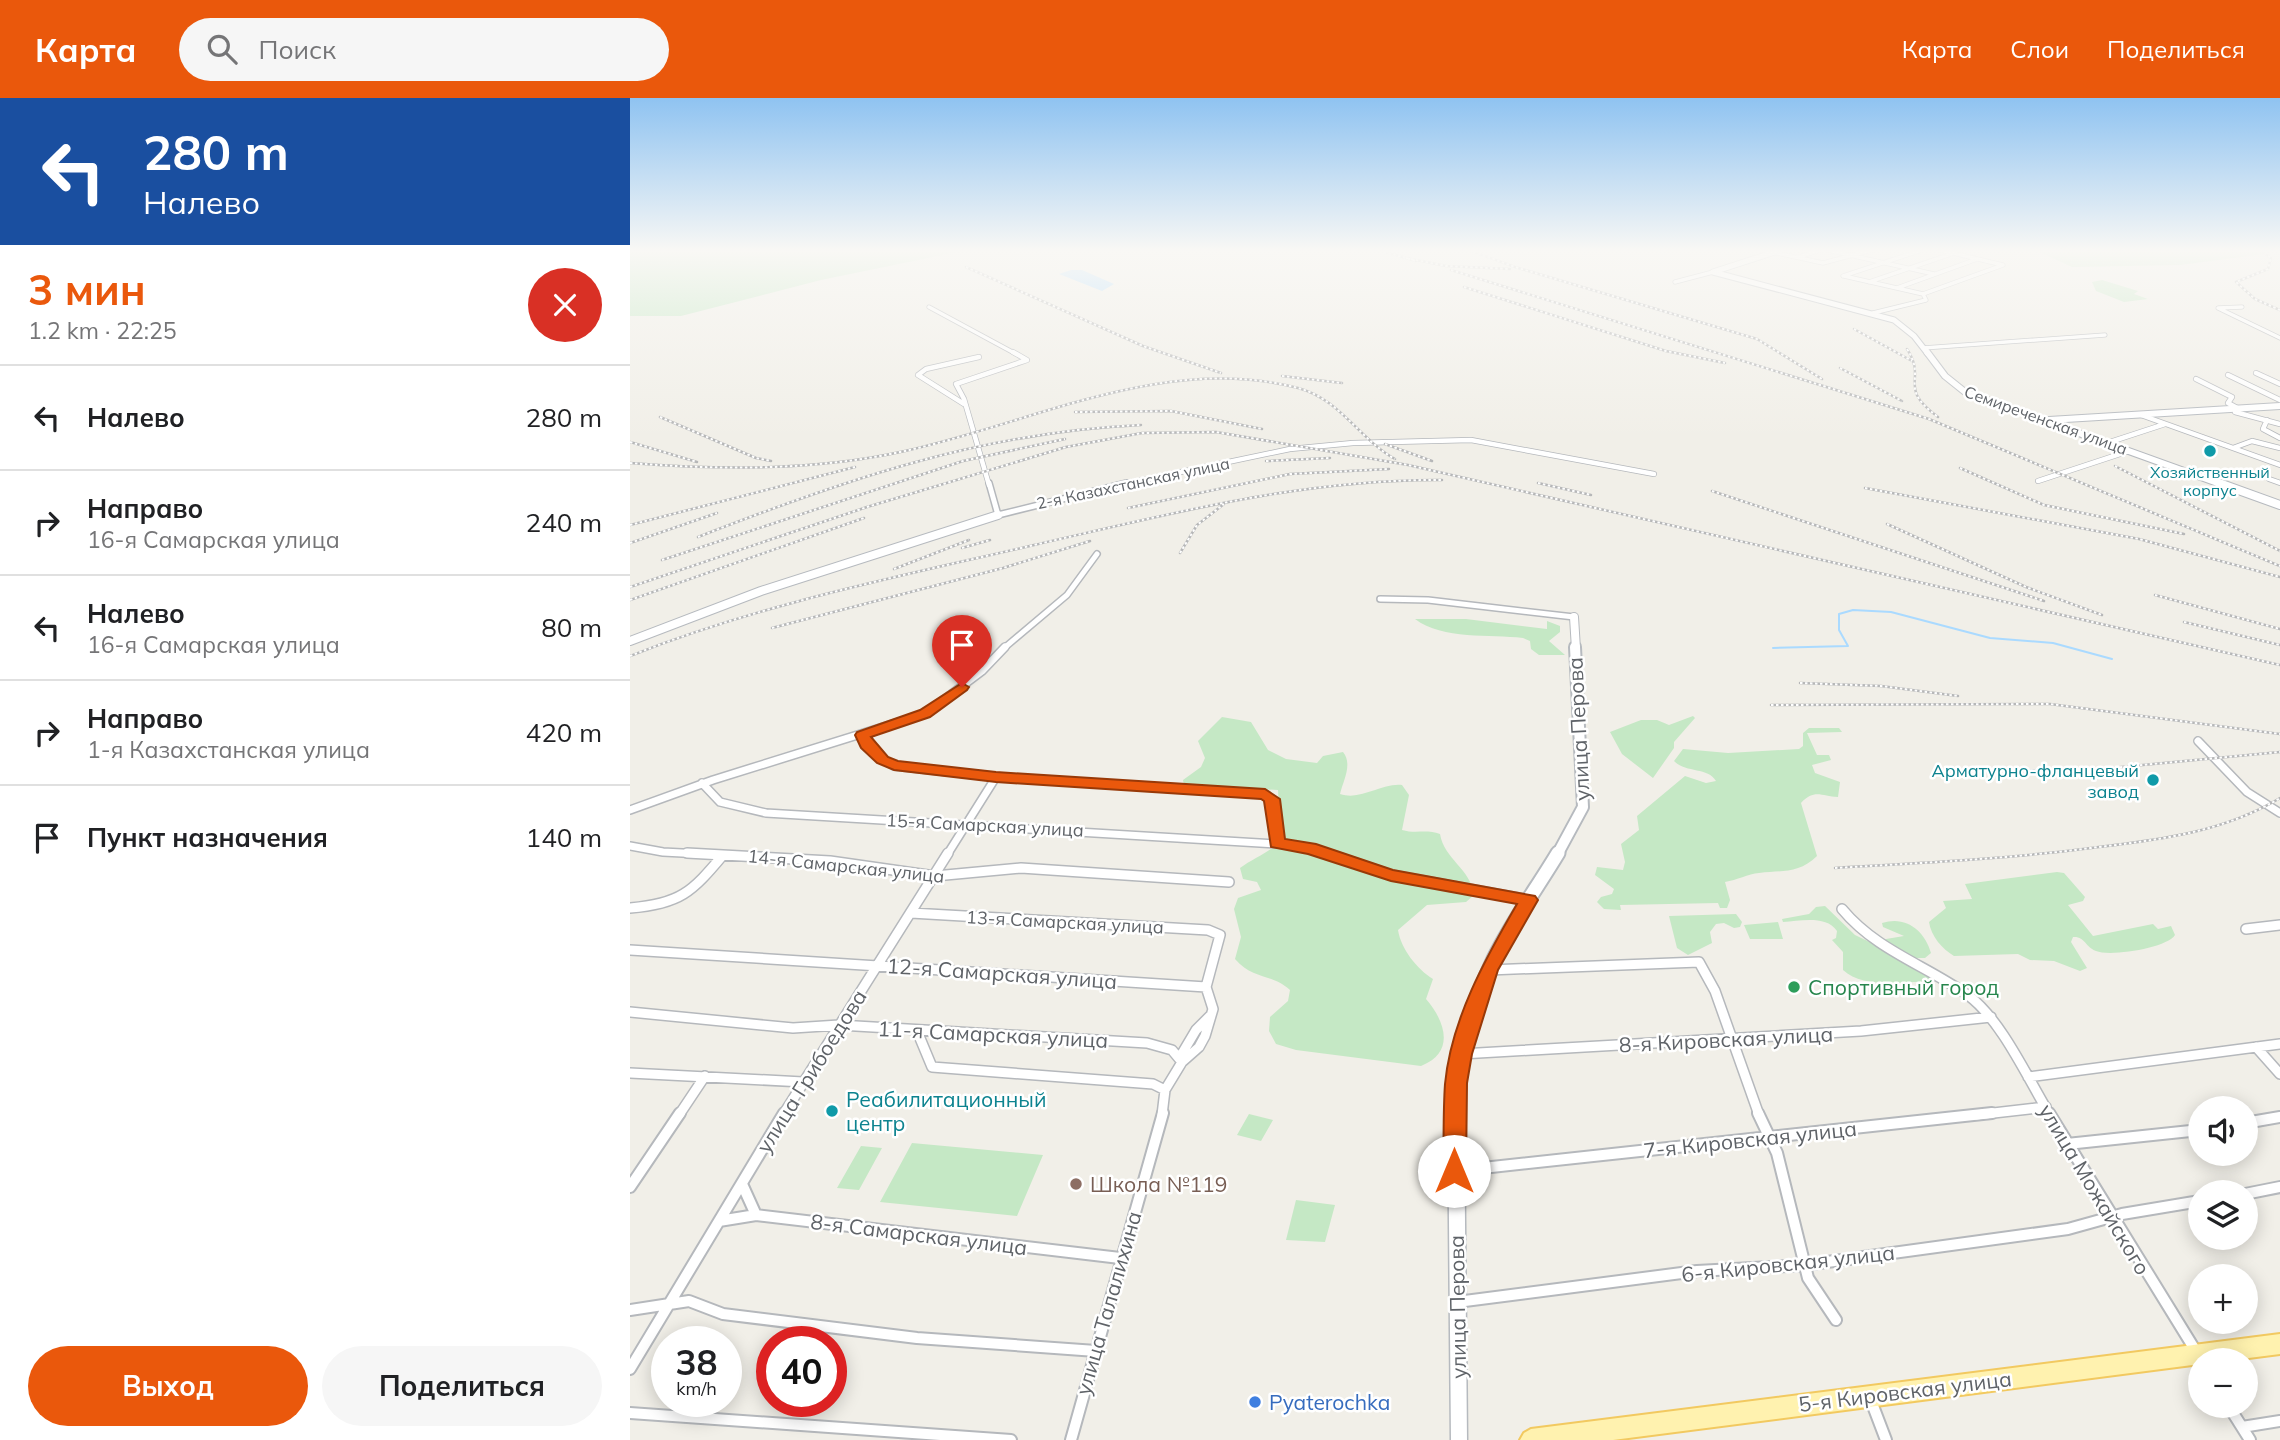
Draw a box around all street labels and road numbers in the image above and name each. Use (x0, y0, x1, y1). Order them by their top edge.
street label: Семиреченская улица (1962, 381, 2130, 459)
street label: 2-я Казахстанская улица (1035, 453, 1231, 513)
street label: улица Перова (1561, 656, 1595, 802)
street label: 15-я Самарская улица (886, 808, 1084, 842)
street label: 14-я Самарская улица (746, 844, 946, 888)
street label: 13-я Самарская улица (966, 905, 1164, 939)
street label: 12-я Самарская улица (886, 952, 1118, 994)
street label: улица Грибоедова (750, 985, 872, 1157)
street label: 11-я Самарская улица (877, 1015, 1109, 1053)
street label: 8-я Кировская улица (1618, 1020, 1834, 1058)
street label: улица Можайского (2034, 1099, 2156, 1279)
street label: 7-я Кировская улица (1642, 1115, 1858, 1163)
street label: 8-я Самарская улица (809, 1208, 1029, 1260)
street label: улица Талалихина (1069, 1208, 1147, 1398)
street label: улица Перова (1443, 1235, 1471, 1379)
street label: 6-я Кировская улица (1680, 1239, 1896, 1287)
street label: 5-я Кировская улица (1797, 1365, 2013, 1417)

